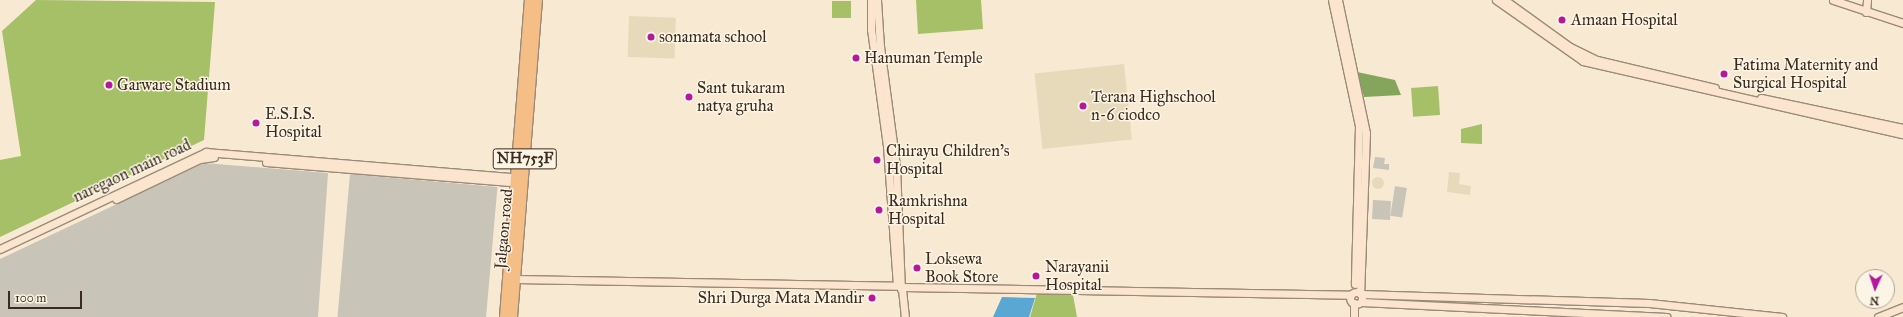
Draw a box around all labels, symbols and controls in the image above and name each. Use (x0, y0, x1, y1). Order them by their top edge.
place label: Amaan Hospital (1571, 10, 1678, 30)
marker: Amaan Hospital (1556, 14, 1568, 26)
place label: sonamata school (659, 27, 767, 47)
marker: sonamata school (646, 32, 656, 42)
place label: Hanuman Temple (864, 48, 983, 68)
marker: Hanuman Temple (851, 53, 861, 63)
place label: Fatima Maternity and Surgical Hospital (1733, 55, 1878, 93)
marker: Fatima Maternity and Surgical Hospital (1718, 68, 1730, 80)
place label: Garware Stadium (117, 75, 231, 95)
place label: Sant tukaram natya gruha (697, 78, 785, 116)
marker: Garware Stadium (104, 80, 114, 90)
place label: Terana Highschool n-6 ciodco (1091, 87, 1216, 125)
marker: Sant tukaram natya gruha (684, 92, 694, 102)
marker: Terana Highschool n-6 ciodco (1078, 101, 1088, 111)
place label: E.S.I.S. Hospital (265, 104, 322, 142)
marker: E.S.I.S. Hospital (250, 117, 262, 129)
street label: naregaon main road (70, 135, 194, 207)
place label: Chirayu Children's Hospital (886, 141, 1010, 179)
road number: NH753F (492, 146, 558, 172)
marker: Chirayu Children's Hospital (871, 154, 883, 166)
street label: Jalgaon road (491, 188, 517, 270)
place label: Ramkrishna Hospital (888, 191, 967, 229)
marker: Ramkrishna Hospital (873, 204, 885, 216)
place label: Loksewa Book Store (925, 249, 998, 287)
place label: Narayanii Hospital (1045, 257, 1109, 295)
marker: Loksewa Book Store (912, 263, 922, 273)
north arrow (1855, 269, 1895, 309)
marker: Narayanii Hospital (1030, 270, 1042, 282)
scale bar (10, 283, 84, 309)
place label: Shri Durga Mata Mandir (698, 288, 864, 308)
text: 100 m (15, 291, 46, 305)
marker: Shri Durga Mata Mandir (867, 293, 877, 303)
text: N (1869, 294, 1879, 307)

